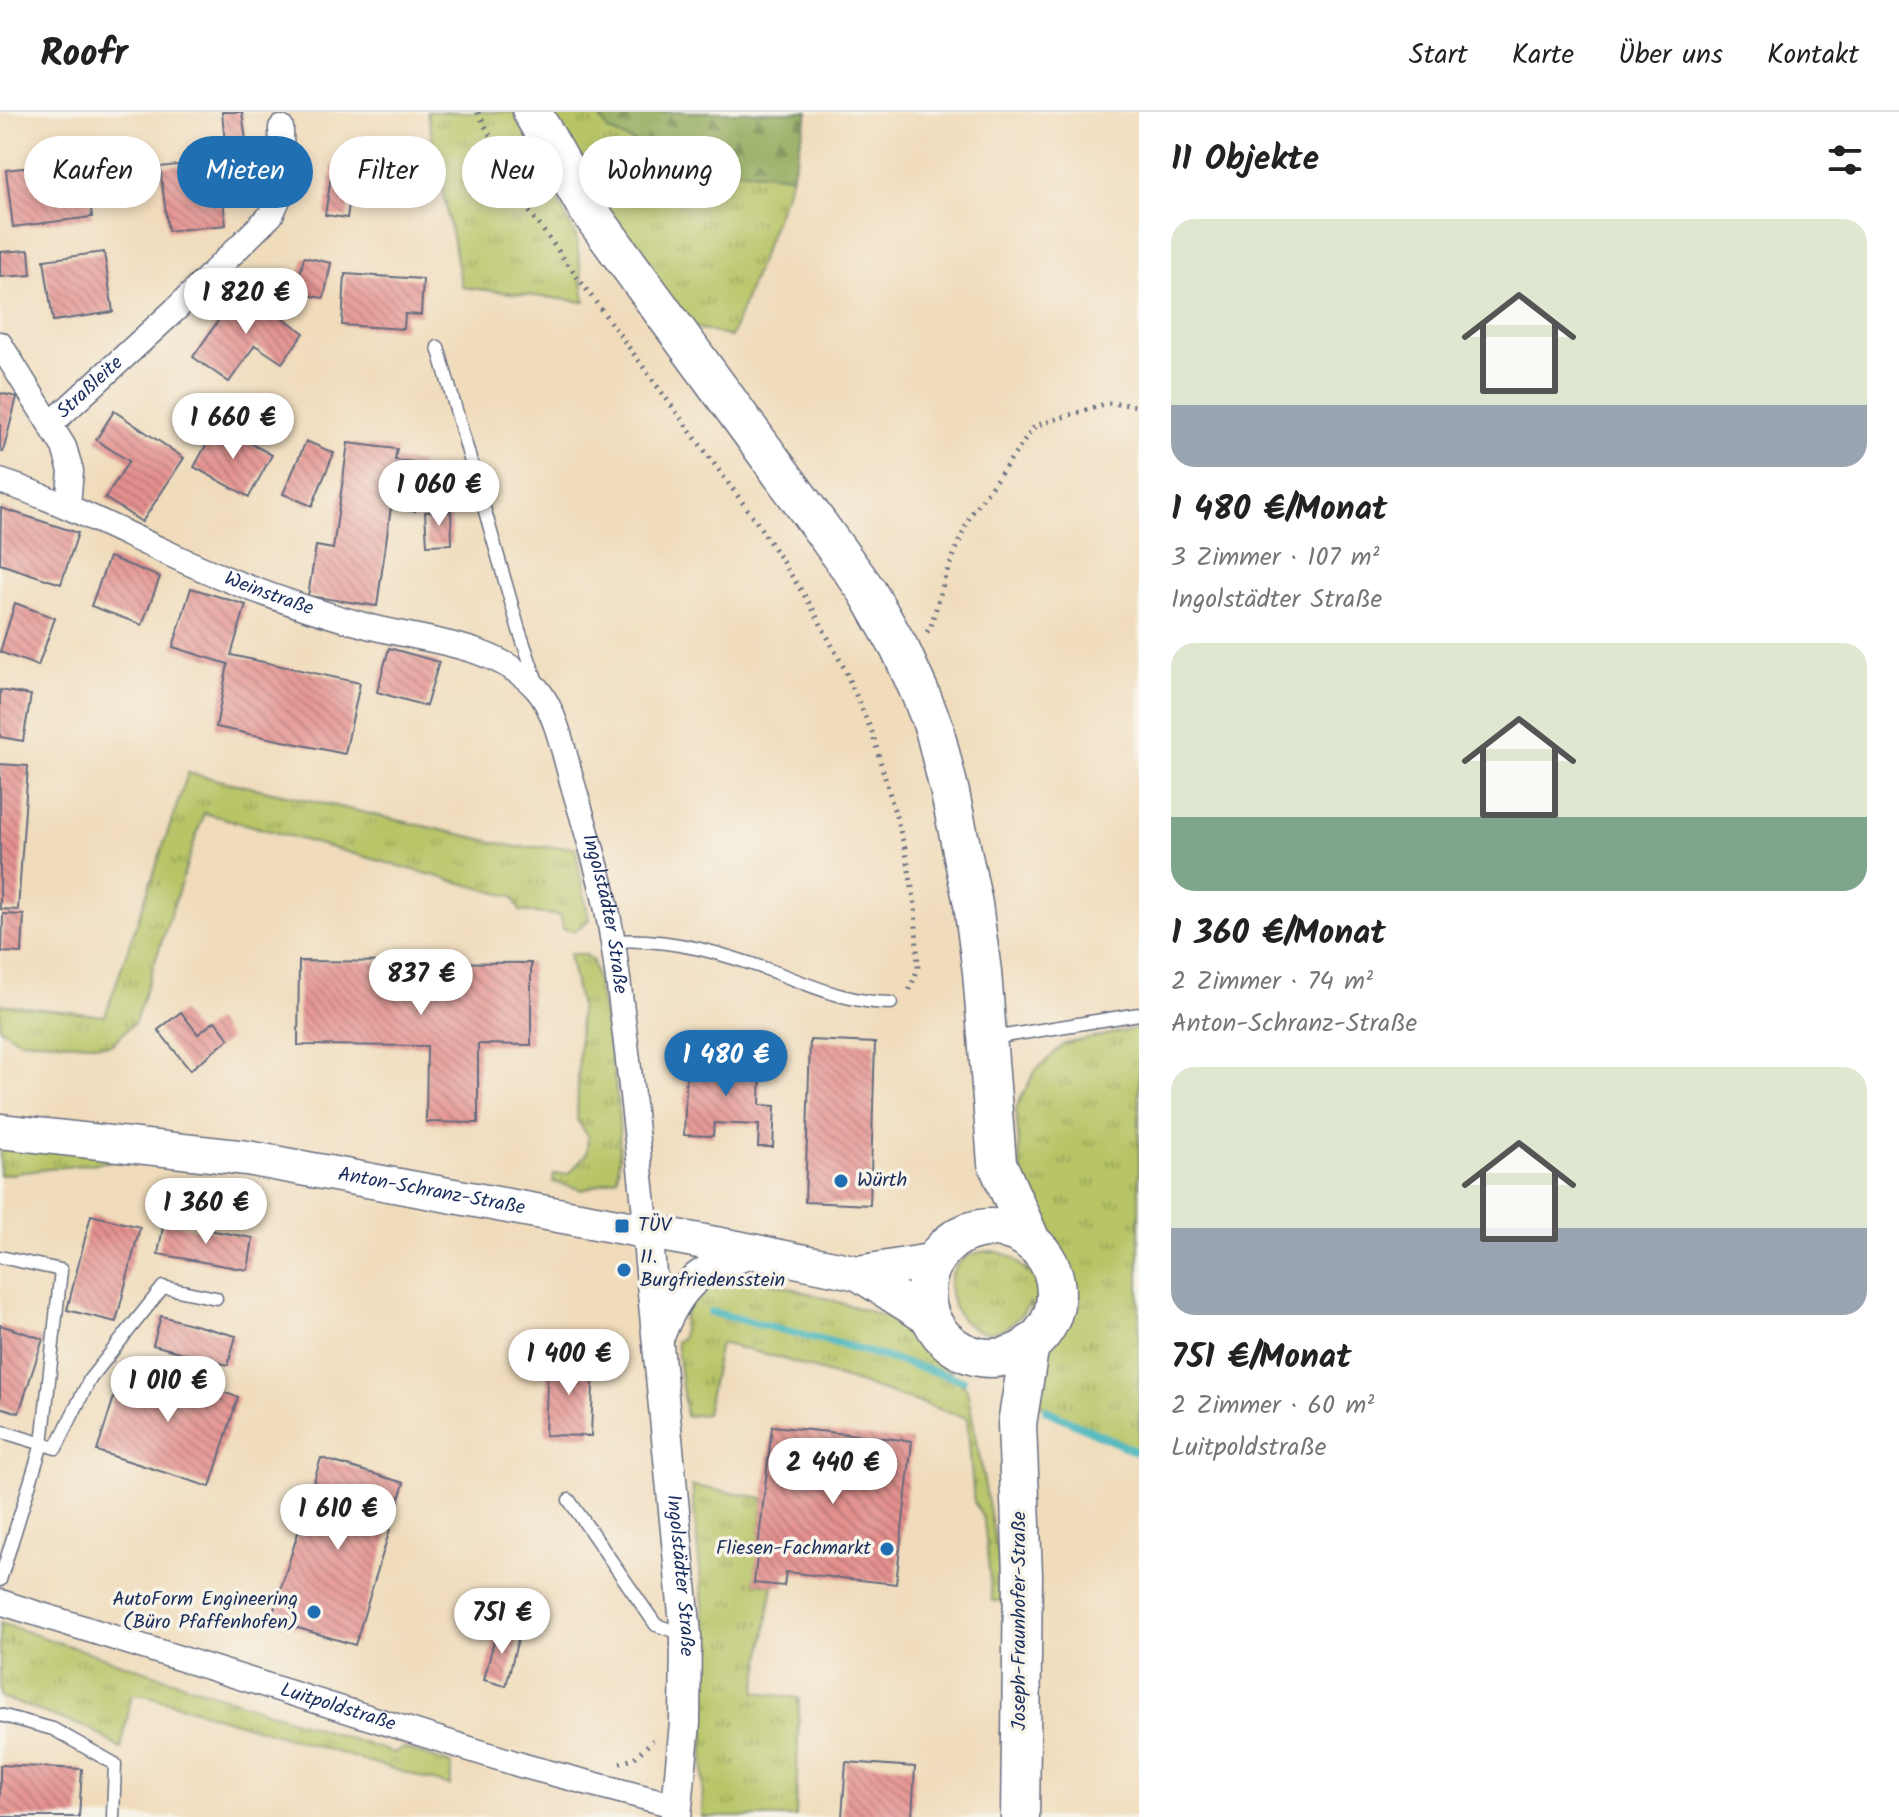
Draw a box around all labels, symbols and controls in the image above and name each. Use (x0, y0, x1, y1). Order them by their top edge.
text: Roofr (40, 25, 128, 85)
text: Start (1409, 33, 1468, 78)
text: Karte (1512, 33, 1574, 78)
text: Über uns (1618, 33, 1723, 78)
text: Kontakt (1767, 33, 1859, 78)
text: 11 Objekte (1171, 133, 1319, 187)
chip: Kaufen (24, 136, 161, 208)
chip: Mieten (177, 136, 313, 208)
chip: Filter (329, 136, 446, 208)
chip: Neu (462, 136, 563, 208)
chip: Wohnung (579, 136, 741, 208)
icon: filters (1823, 138, 1867, 182)
pin: 1 820 € (172, 268, 320, 336)
icon: home (1447, 271, 1591, 415)
text: 1 820 € (202, 273, 290, 315)
street label: Straßleite (49, 348, 131, 427)
pin: 1 660 € (159, 393, 307, 461)
text: 1 660 € (190, 398, 276, 440)
pin: 1 060 € (365, 460, 513, 528)
text: 1 060 € (396, 465, 482, 507)
text: 1 480 €/Monat (1171, 483, 1387, 537)
text: 3 Zimmer · 107 m² (1171, 537, 1380, 579)
street label: Weinstraße (219, 563, 318, 625)
text: Ingolstädter Straße (1171, 579, 1382, 621)
icon: home (1447, 695, 1591, 839)
street label: Ingolstädter Straße (572, 830, 636, 996)
text: 1 360 €/Monat (1171, 907, 1386, 961)
pin: 837 € (365, 949, 477, 1017)
text: 837 € (387, 954, 455, 996)
text: 2 Zimmer · 74 m² (1171, 961, 1373, 1003)
text: Anton-Schranz-Straße (1171, 1003, 1417, 1045)
pin: 1 480 € (652, 1030, 800, 1098)
text: 1 480 € (682, 1035, 770, 1077)
icon: home (1447, 1119, 1591, 1263)
street label: Anton-Schranz-Straße (335, 1159, 528, 1225)
place label: Würth (857, 1165, 907, 1197)
marker: Würth (832, 1172, 850, 1190)
pin: 1 360 € (132, 1178, 280, 1246)
text: 1 360 € (163, 1183, 249, 1225)
place label: TÜV (638, 1210, 673, 1242)
marker: TÜV (613, 1217, 631, 1235)
place label: 11. Burgfriedensstein (640, 1242, 785, 1297)
marker: 11. Burgfriedensstein (615, 1261, 633, 1279)
pin: 1 400 € (495, 1329, 643, 1397)
text: 751 €/Monat (1171, 1331, 1351, 1385)
text: 1 400 € (526, 1334, 612, 1376)
pin: 1 010 € (94, 1356, 242, 1424)
text: 1 010 € (129, 1361, 207, 1403)
text: 2 Zimmer · 60 m² (1171, 1385, 1374, 1427)
text: Luitpoldstraße (1171, 1427, 1326, 1469)
pin: 2 440 € (759, 1438, 907, 1506)
text: 2 440 € (786, 1443, 880, 1485)
pin: 1 610 € (264, 1484, 412, 1552)
text: 1 610 € (298, 1489, 378, 1531)
street label: Ingolstädter Straße (657, 1493, 702, 1657)
street label: Joseph-Fraunhofer-Straße (1004, 1511, 1036, 1731)
place label: Fliesen-Fachmarkt (716, 1533, 871, 1565)
marker: Fliesen-Fachmarkt (878, 1540, 896, 1558)
place label: AutoForm Engineering (Büro Pfaffenhofen) (113, 1584, 298, 1639)
pin: 751 € (446, 1588, 558, 1656)
text: 751 € (472, 1593, 532, 1635)
marker: AutoForm Engineering (Büro Pfaffenhofen) (305, 1603, 323, 1621)
street label: Luitpoldstraße (276, 1675, 400, 1741)

